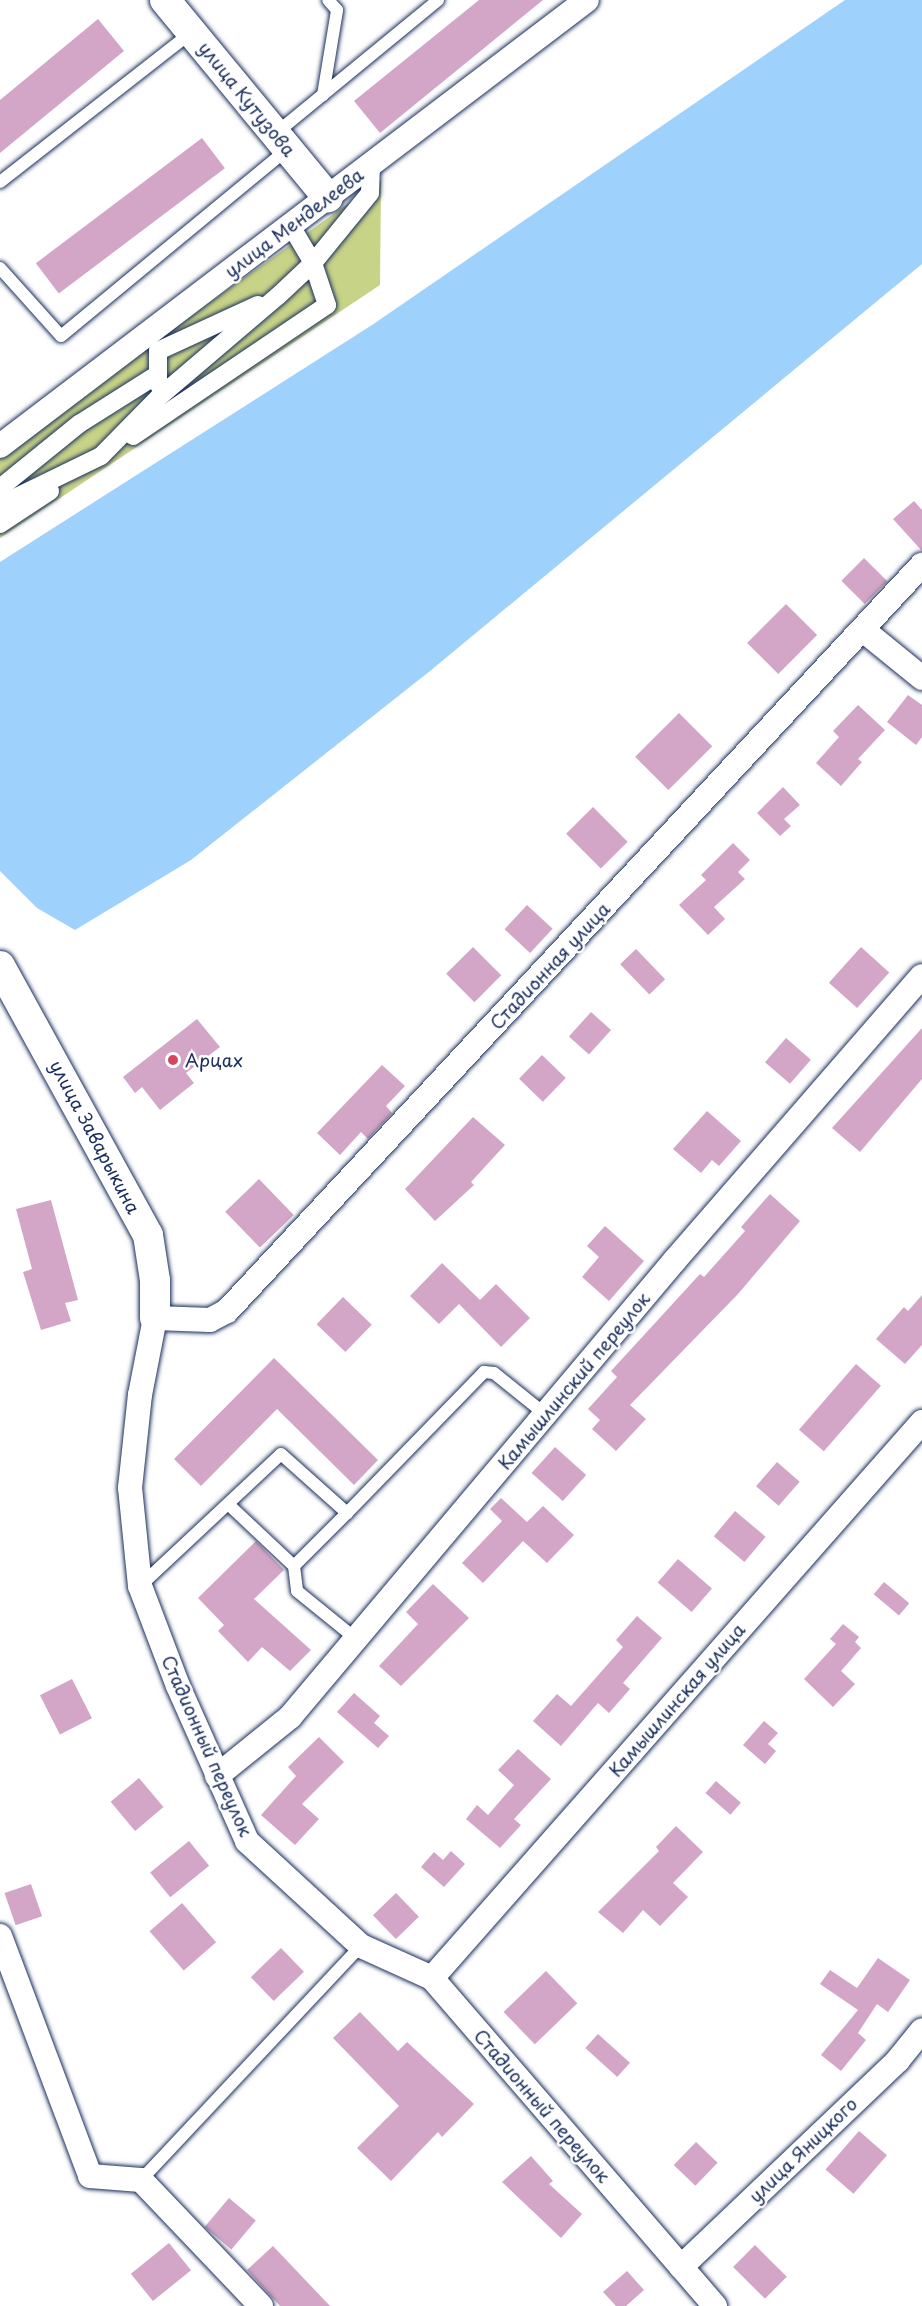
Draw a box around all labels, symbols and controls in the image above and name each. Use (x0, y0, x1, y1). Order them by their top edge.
street label: улица Кутузова (194, 37, 300, 161)
street label: улица Менделеева (220, 164, 368, 282)
street label: Стадионная улица (485, 898, 615, 1034)
place label: Арцах (185, 1049, 243, 1071)
marker: Арцах (166, 1053, 180, 1067)
street label: улица Заварыкина (45, 1056, 145, 1218)
street label: Камышлинский переулок (494, 1288, 654, 1474)
street label: Камышлинская улица (604, 1619, 750, 1781)
street label: Стадионный переулок (157, 1652, 257, 1840)
street label: Стадионный переулок (470, 2025, 614, 2187)
street label: улица Яницкого (744, 2093, 862, 2207)

